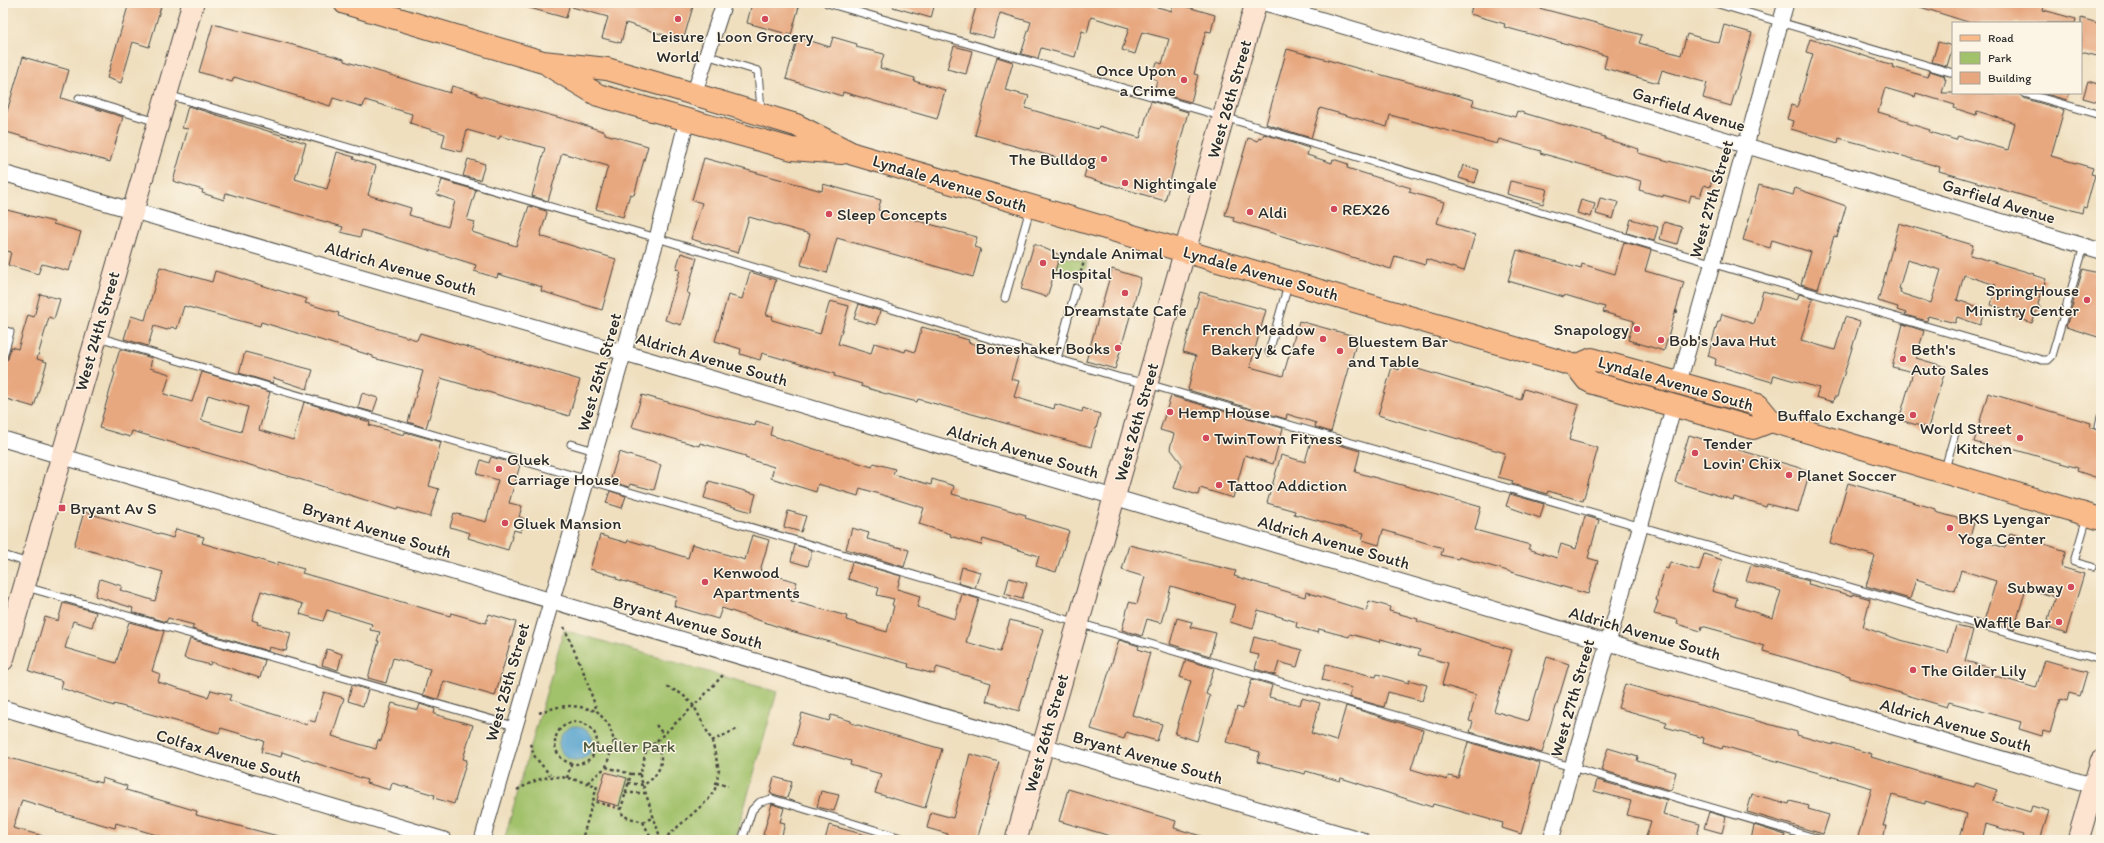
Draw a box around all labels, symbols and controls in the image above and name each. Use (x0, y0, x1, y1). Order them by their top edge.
marker: Leisure World (673, 14, 683, 24)
marker: Loon Grocery (760, 14, 770, 24)
legend (1952, 22, 2082, 94)
place label: Leisure World (652, 26, 704, 66)
place label: Loon Grocery (717, 26, 813, 46)
text: Road (1988, 31, 2014, 45)
street label: West 26th Street (1203, 37, 1255, 161)
text: Park (1988, 51, 2012, 65)
place label: Once Upon a Crime (1096, 60, 1176, 100)
text: Building (1988, 71, 2032, 85)
marker: Once Upon a Crime (1179, 75, 1189, 85)
street label: Garfield Avenue (1630, 82, 1748, 136)
street label: West 27th Street (1685, 138, 1737, 260)
place label: The Bulldog (1009, 149, 1096, 169)
street label: Lyndale Avenue South (870, 150, 1030, 216)
marker: The Bulldog (1099, 154, 1109, 164)
place label: Nightingale (1133, 173, 1217, 193)
street label: Garfield Avenue (1940, 174, 2058, 228)
marker: Nightingale (1120, 178, 1130, 188)
place label: REX26 (1342, 199, 1390, 219)
place label: Aldi (1258, 202, 1287, 222)
place label: Sleep Concepts (837, 204, 947, 224)
marker: REX26 (1329, 204, 1339, 214)
marker: Aldi (1245, 207, 1255, 217)
marker: Sleep Concepts (824, 209, 834, 219)
street label: Aldrich Avenue South (323, 237, 479, 299)
street label: Lyndale Avenue South (1181, 241, 1341, 305)
place label: Lyndale Animal Hospital (1051, 243, 1164, 283)
marker: Lyndale Animal Hospital (1038, 258, 1048, 268)
street label: West 24th Street (70, 269, 124, 393)
place label: SpringHouse Ministry Center (1965, 280, 2080, 320)
marker: Dreamstate Cafe (1120, 288, 1130, 298)
marker: SpringHouse Ministry Center (2082, 295, 2092, 305)
place label: Dreamstate Cafe (1063, 300, 1187, 320)
street label: West 25th Street (573, 310, 625, 434)
place label: French Meadow Bakery & Cafe (1202, 319, 1315, 359)
place label: Snapology (1554, 319, 1629, 339)
marker: Snapology (1632, 324, 1642, 334)
street label: Aldrich Avenue South (634, 328, 790, 390)
place label: Bob's Java Hut (1669, 330, 1776, 350)
place label: Bluestem Bar and Table (1348, 331, 1448, 371)
marker: French Meadow Bakery & Cafe (1318, 334, 1328, 344)
marker: Bob's Java Hut (1656, 335, 1666, 345)
place label: Boneshaker Books (976, 338, 1110, 358)
place label: Beth's Auto Sales (1911, 339, 1989, 379)
marker: Boneshaker Books (1113, 343, 1123, 353)
marker: Bluestem Bar and Table (1335, 346, 1345, 356)
street label: Lyndale Avenue South (1596, 351, 1756, 415)
marker: Beth's Auto Sales (1898, 354, 1908, 364)
street label: West 26th Street (1110, 360, 1162, 484)
place label: Hemp House (1178, 402, 1270, 422)
place label: Buffalo Exchange (1777, 405, 1905, 425)
marker: Hemp House (1165, 407, 1175, 417)
marker: Buffalo Exchange (1908, 410, 1918, 420)
place label: World Street Kitchen (1920, 418, 2012, 458)
street label: Aldrich Avenue South (945, 420, 1101, 482)
place label: TwinTown Fitness (1214, 428, 1342, 448)
marker: TwinTown Fitness (1201, 433, 1211, 443)
place label: Tender Lovin' Chix (1703, 433, 1782, 473)
marker: World Street Kitchen (2015, 433, 2025, 443)
marker: Tender Lovin' Chix (1690, 448, 1700, 458)
place label: Gluek Carriage House (507, 449, 619, 489)
marker: Gluek Carriage House (494, 464, 504, 474)
place label: Planet Soccer (1797, 465, 1897, 485)
marker: Planet Soccer (1784, 470, 1794, 480)
place label: Tattoo Addiction (1227, 475, 1347, 495)
marker: Tattoo Addiction (1214, 480, 1224, 490)
place label: Bryant Av S (70, 498, 157, 518)
street label: Bryant Avenue South (300, 498, 454, 562)
marker: Bryant Av S (57, 503, 67, 513)
place label: BKS Lyengar Yoga Center (1958, 508, 2051, 548)
street label: Aldrich Avenue South (1256, 511, 1412, 573)
place label: Gluek Mansion (513, 513, 621, 533)
marker: Gluek Mansion (500, 518, 510, 528)
marker: BKS Lyengar Yoga Center (1945, 523, 1955, 533)
place label: Kenwood Apartments (713, 562, 800, 602)
marker: Kenwood Apartments (700, 577, 710, 587)
place label: Subway (2007, 577, 2063, 597)
marker: Subway (2066, 582, 2076, 592)
street label: Bryant Avenue South (611, 591, 766, 653)
street label: Aldrich Avenue South (1567, 602, 1723, 664)
place label: Waffle Bar (1973, 612, 2052, 632)
marker: Waffle Bar (2054, 617, 2064, 627)
street label: West 25th Street (481, 620, 533, 744)
street label: West 27th Street (1546, 637, 1598, 759)
place label: The Gilder Lily (1921, 660, 2026, 680)
marker: The Gilder Lily (1908, 665, 1918, 675)
street label: West 26th Street (1020, 671, 1072, 795)
street label: Aldrich Avenue South (1878, 694, 2034, 756)
street label: Colfax Avenue South (154, 724, 305, 788)
street label: Bryant Avenue South (1071, 726, 1226, 788)
park label: Mueller Park (583, 736, 676, 756)

